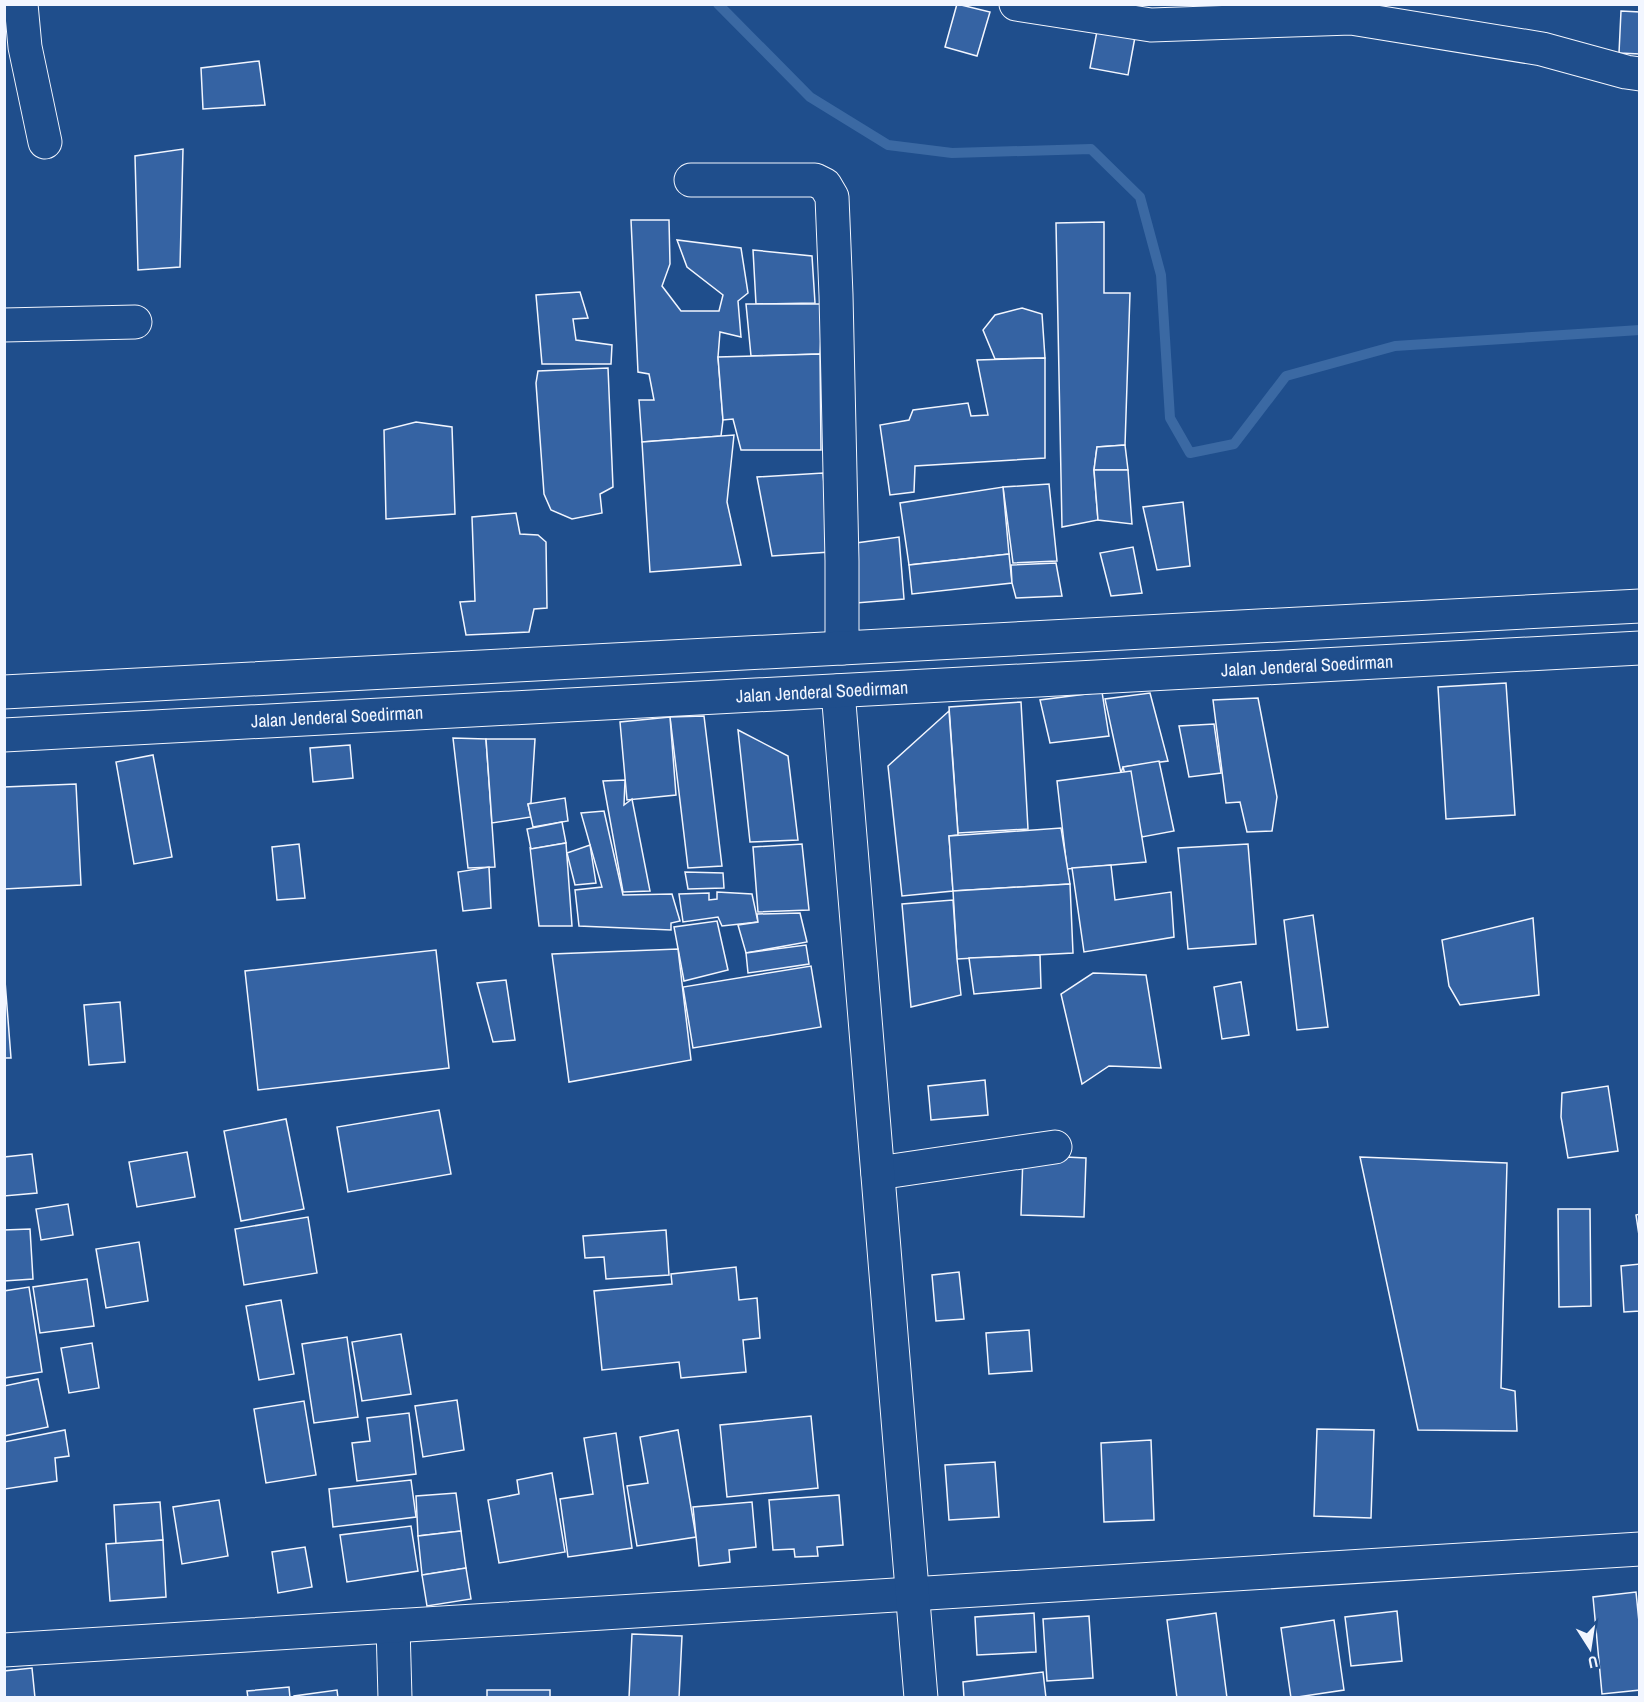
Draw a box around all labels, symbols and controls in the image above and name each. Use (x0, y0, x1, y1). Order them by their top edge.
street label: Jalan Jenderal Soedirman (1220, 649, 1394, 682)
street label: Jalan Jenderal Soedirman (735, 675, 909, 708)
street label: Jalan Jenderal Soedirman (250, 700, 424, 733)
north arrow (1560, 1618, 1620, 1678)
text: U (1586, 1651, 1600, 1674)

